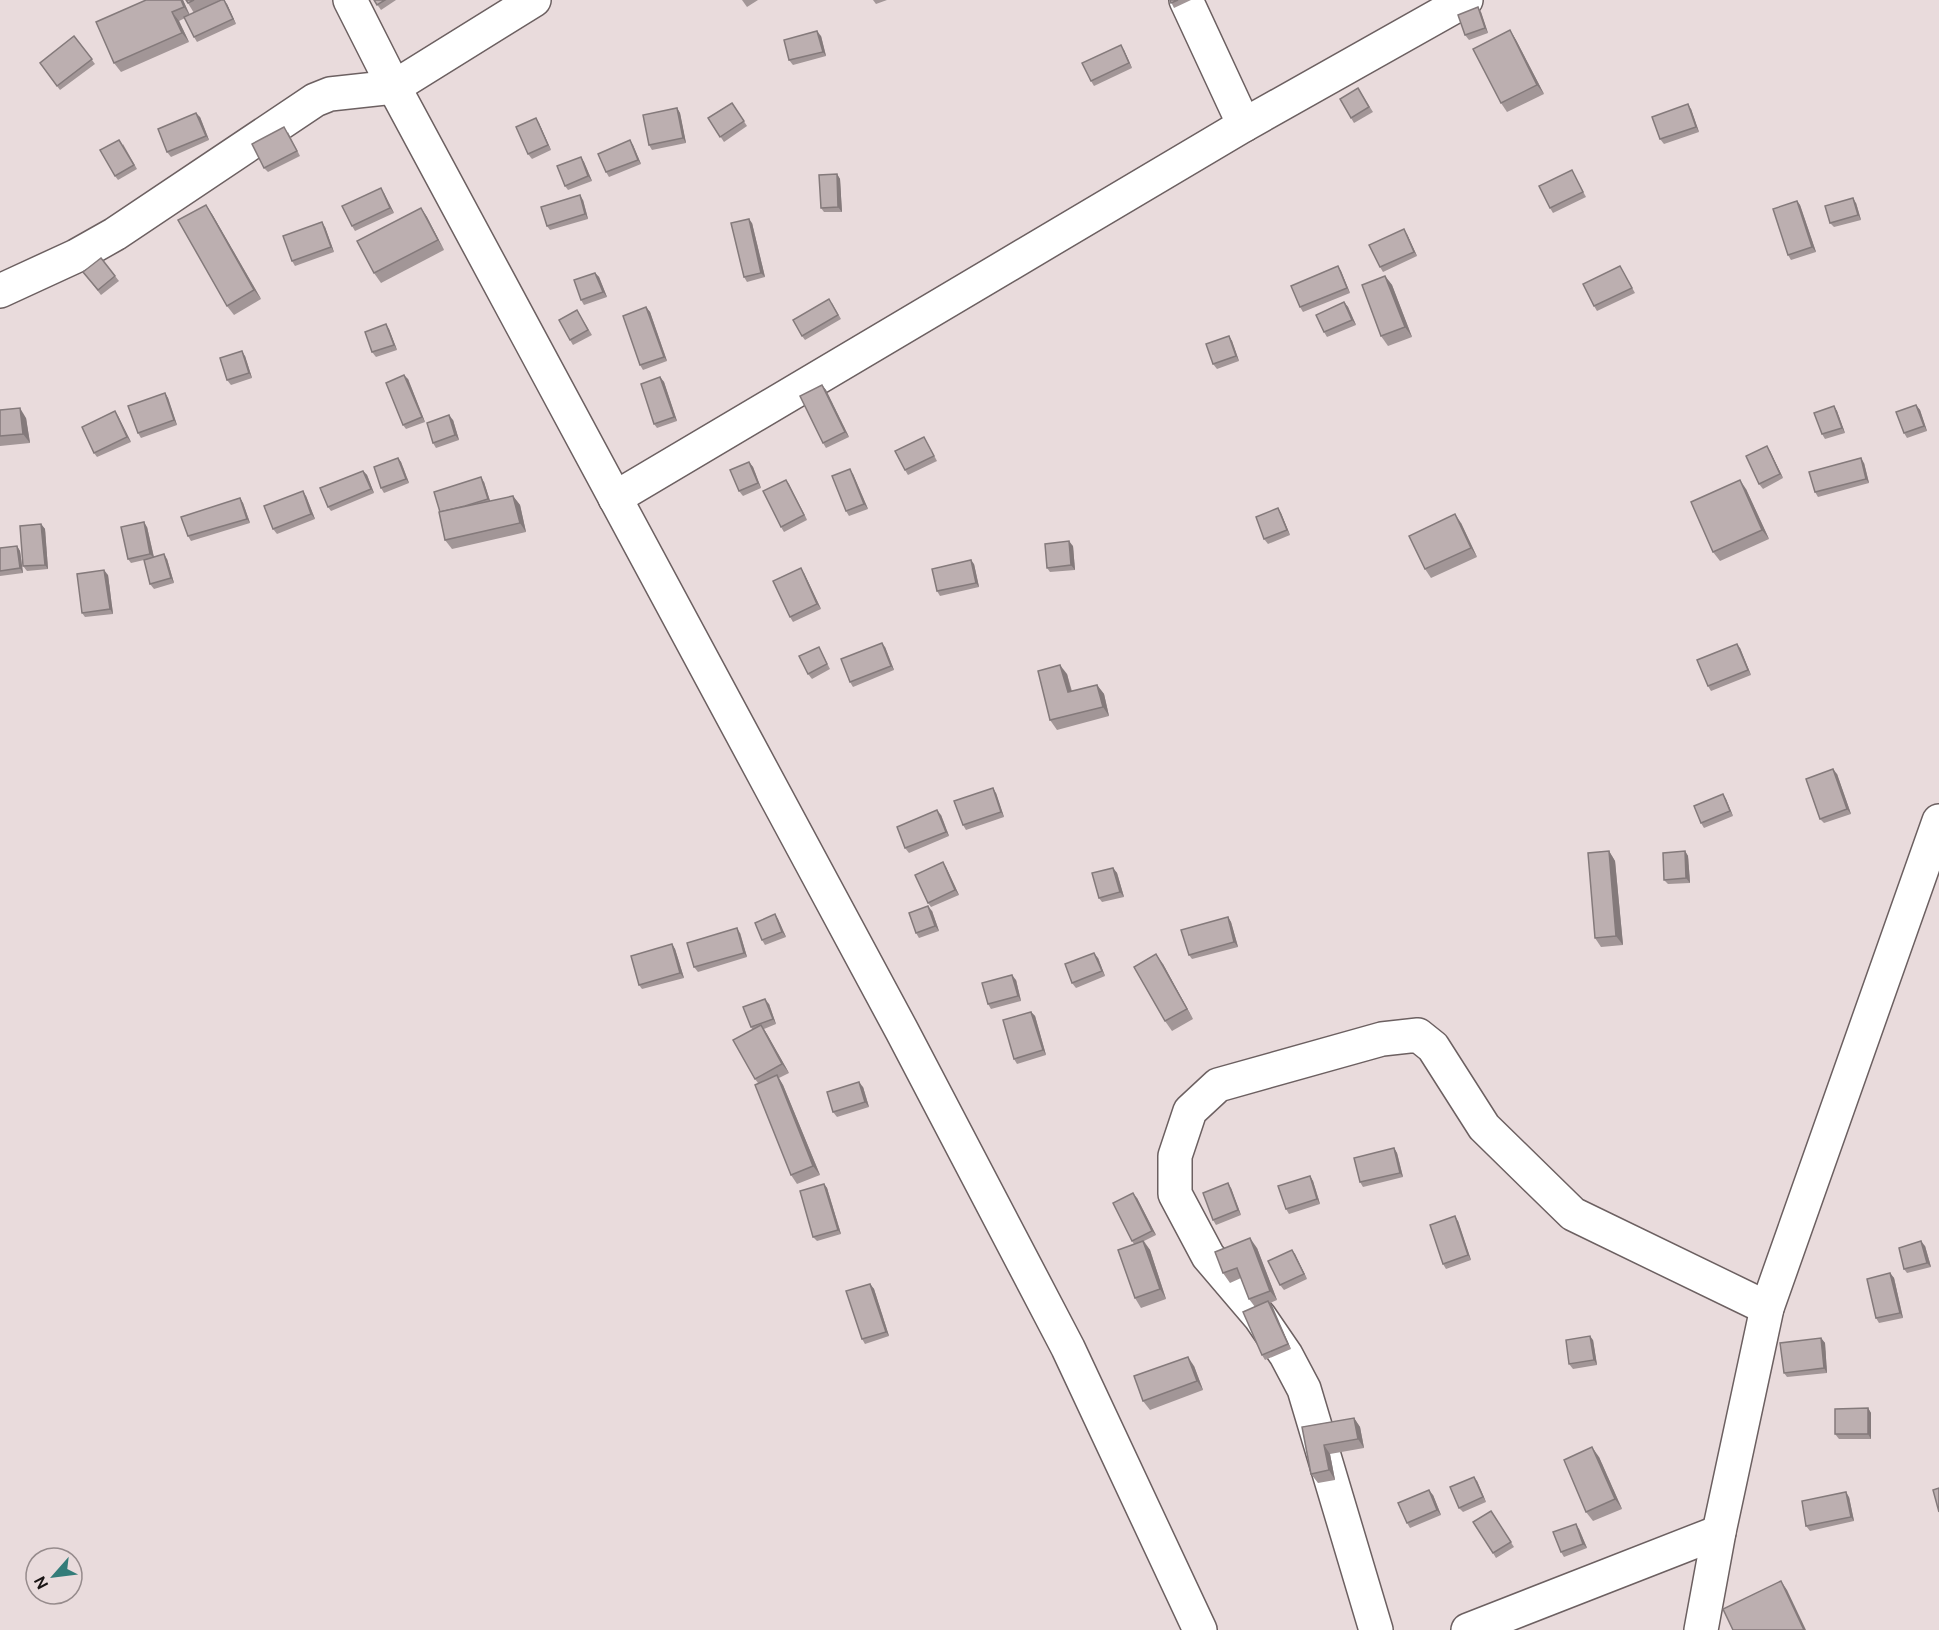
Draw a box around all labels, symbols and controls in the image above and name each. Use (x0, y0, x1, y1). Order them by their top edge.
north arrow (24, 1546, 84, 1606)
text: N (29, 1573, 53, 1593)

